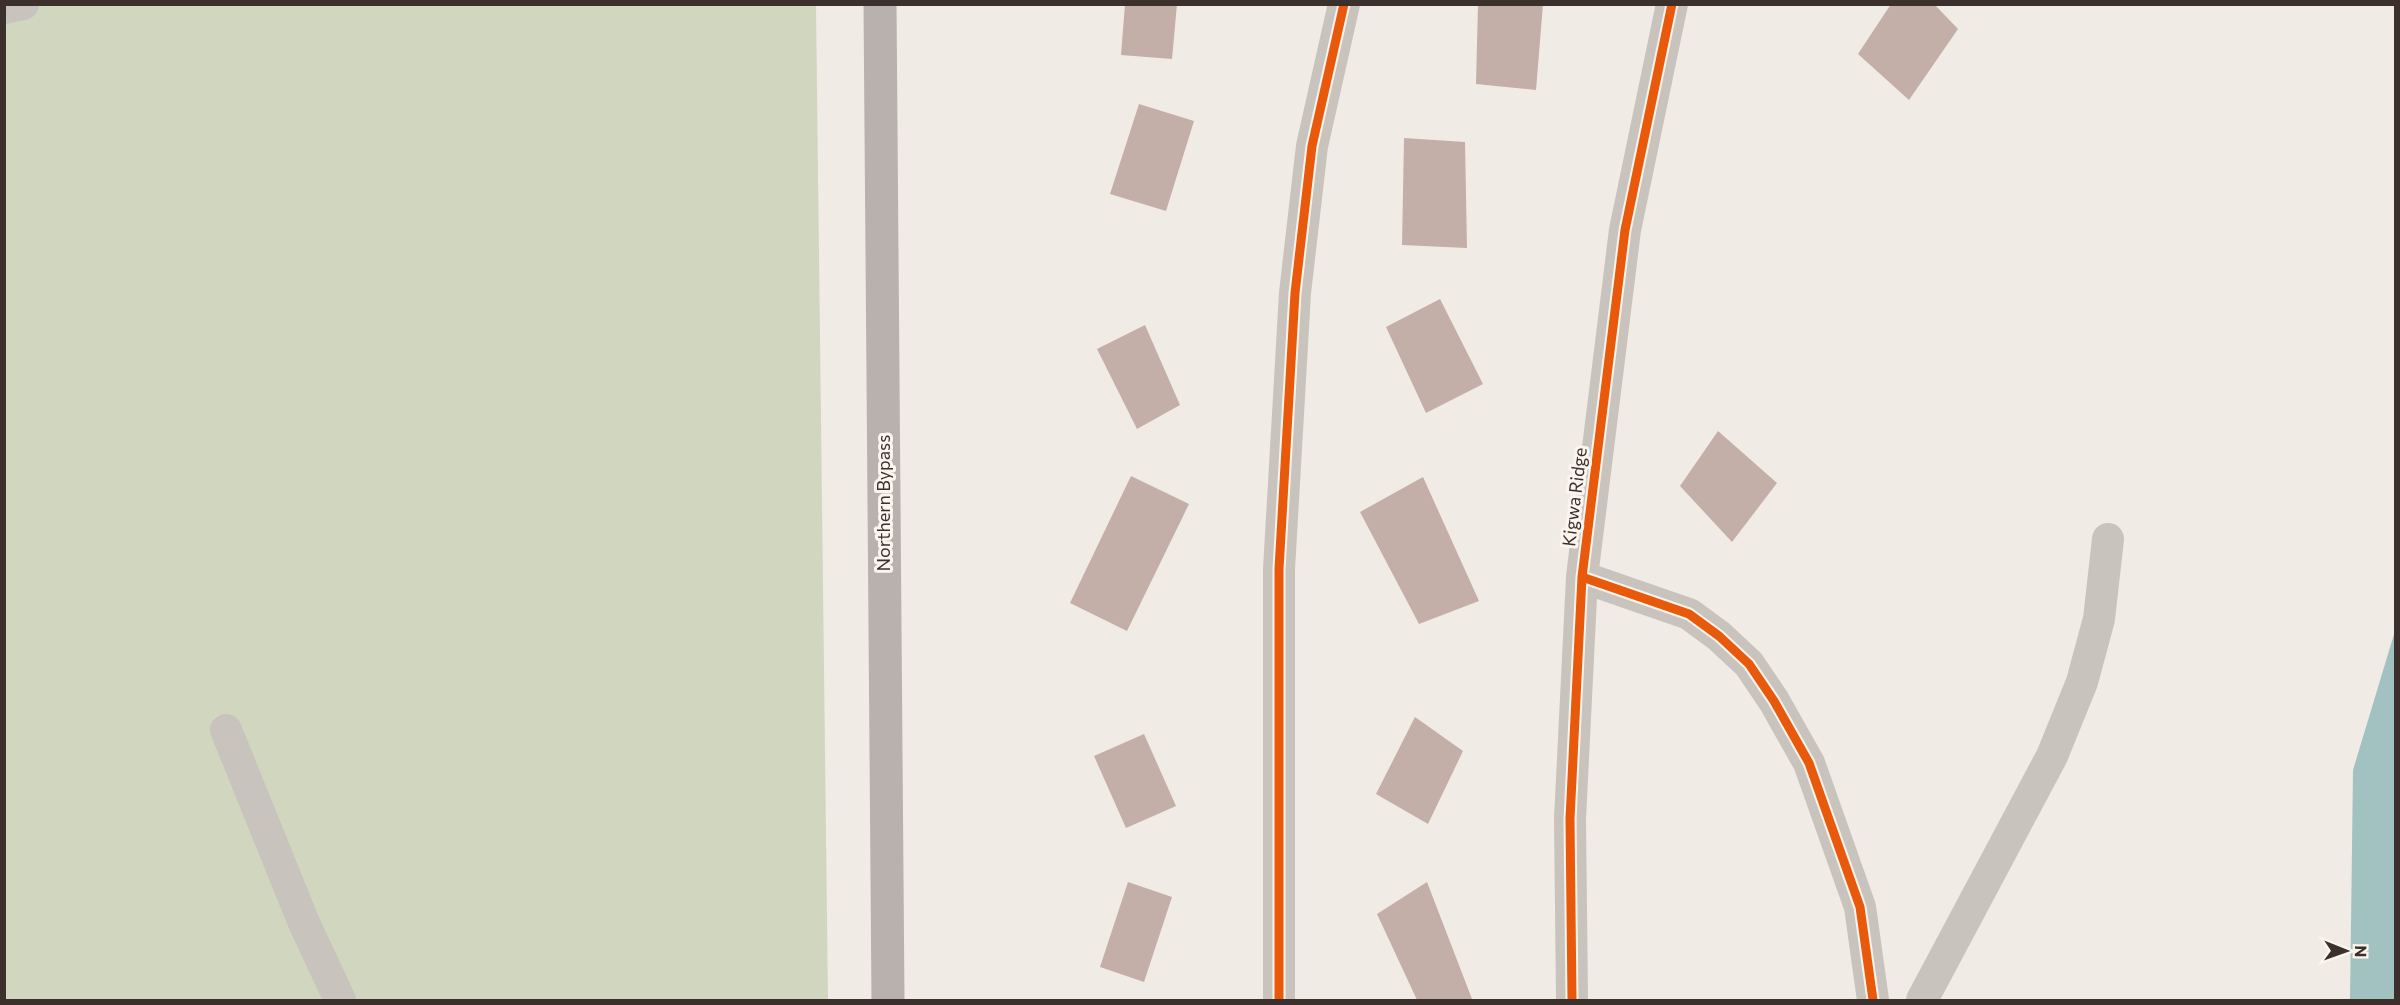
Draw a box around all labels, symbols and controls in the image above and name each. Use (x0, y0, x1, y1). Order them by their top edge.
street label: Northern Bypass (872, 435, 894, 571)
street label: Kigwa Ridge (1557, 446, 1591, 548)
north arrow (2316, 921, 2376, 981)
text: N (2352, 945, 2371, 957)

